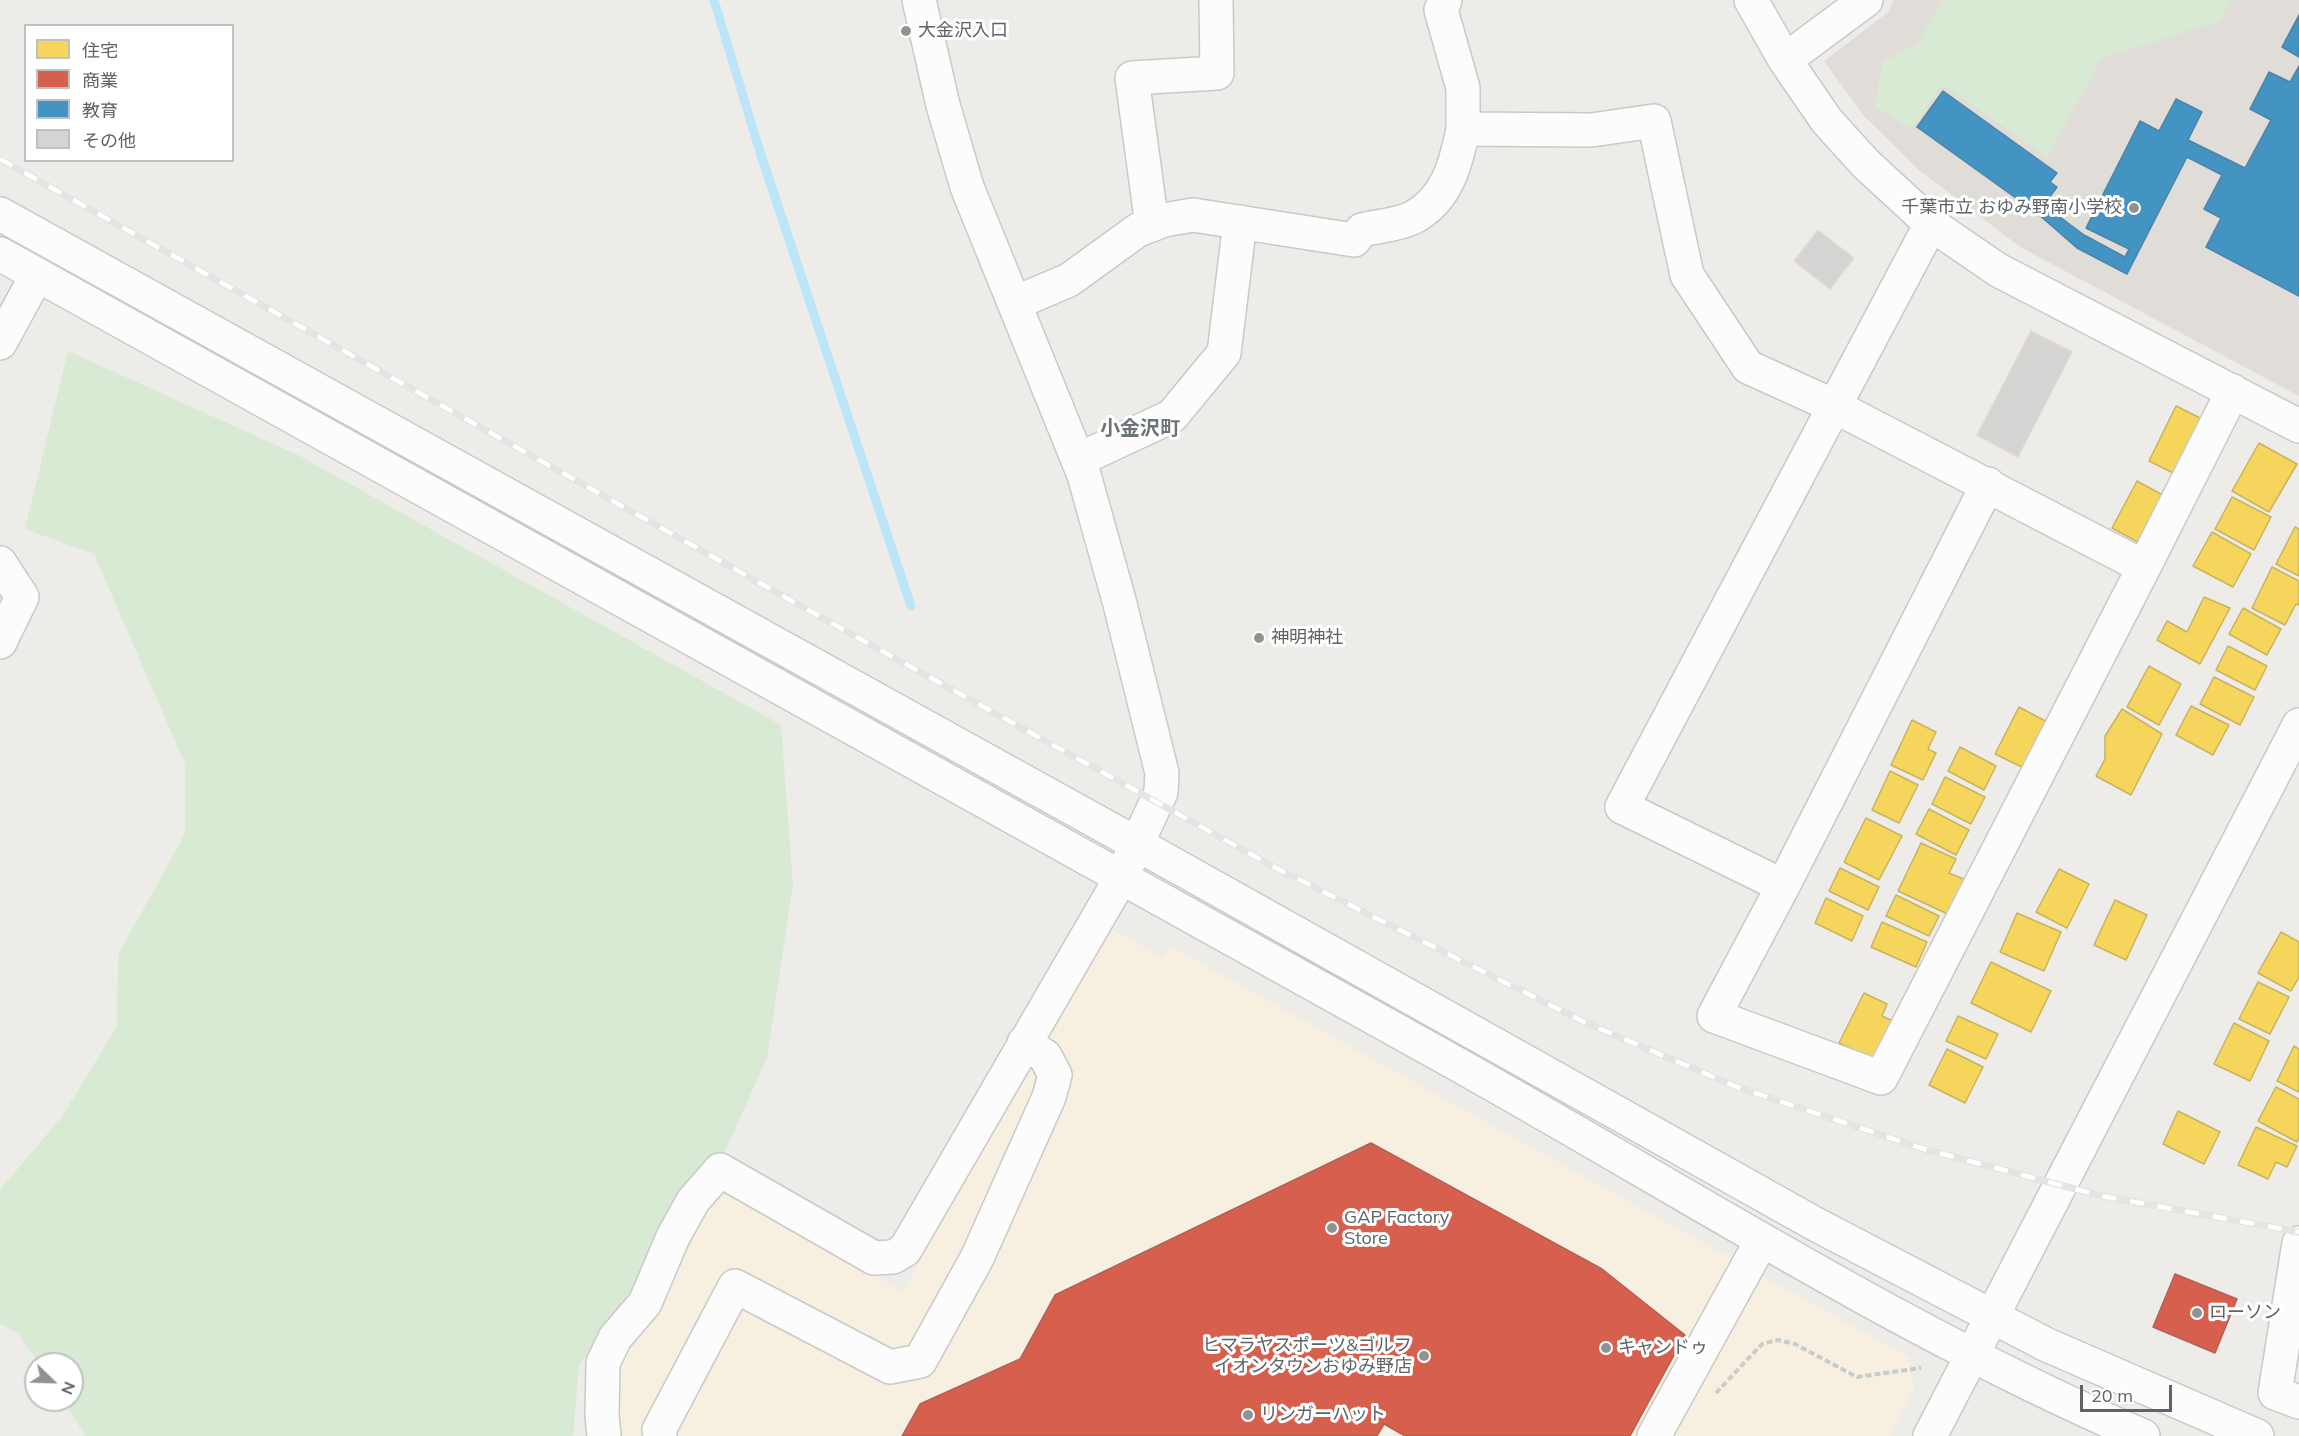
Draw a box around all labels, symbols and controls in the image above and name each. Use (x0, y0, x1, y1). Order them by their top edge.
place label: 大金沢入口 (918, 20, 1008, 42)
legend (24, 24, 234, 162)
marker: 大金沢入口 (899, 24, 913, 38)
text: 住宅 (82, 39, 118, 62)
text: 商業 (82, 69, 118, 92)
text: 教育 (82, 99, 118, 122)
text: その他 (82, 129, 136, 152)
place label: 千葉市立 おゆみ野南小学校 (1901, 197, 2122, 219)
marker: 千葉市立 おゆみ野南小学校 (2127, 201, 2141, 215)
district label: 小金沢町 (1100, 417, 1180, 441)
place label: 神明神社 (1271, 627, 1343, 649)
marker: 神明神社 (1252, 631, 1266, 645)
place label: GAP Factory Store (1344, 1207, 1449, 1250)
marker: GAP Factory Store (1325, 1221, 1339, 1235)
place label: ローソン (2209, 1302, 2281, 1324)
marker: ローソン (2190, 1306, 2204, 1320)
place label: ヒマラヤスポーツ&ゴルフ イオンタウンおゆみ野店 (1202, 1335, 1412, 1378)
place label: キャンドゥ (1618, 1337, 1708, 1359)
marker: キャンドゥ (1599, 1341, 1613, 1355)
marker: ヒマラヤスポーツ&ゴルフ イオンタウンおゆみ野店 (1417, 1349, 1431, 1363)
north arrow (24, 1352, 84, 1412)
scale bar (2083, 1373, 2174, 1411)
text: N (57, 1379, 80, 1398)
text: 20 m (2091, 1384, 2133, 1407)
place label: リンガーハット (1260, 1404, 1386, 1426)
marker: リンガーハット (1241, 1408, 1255, 1422)

